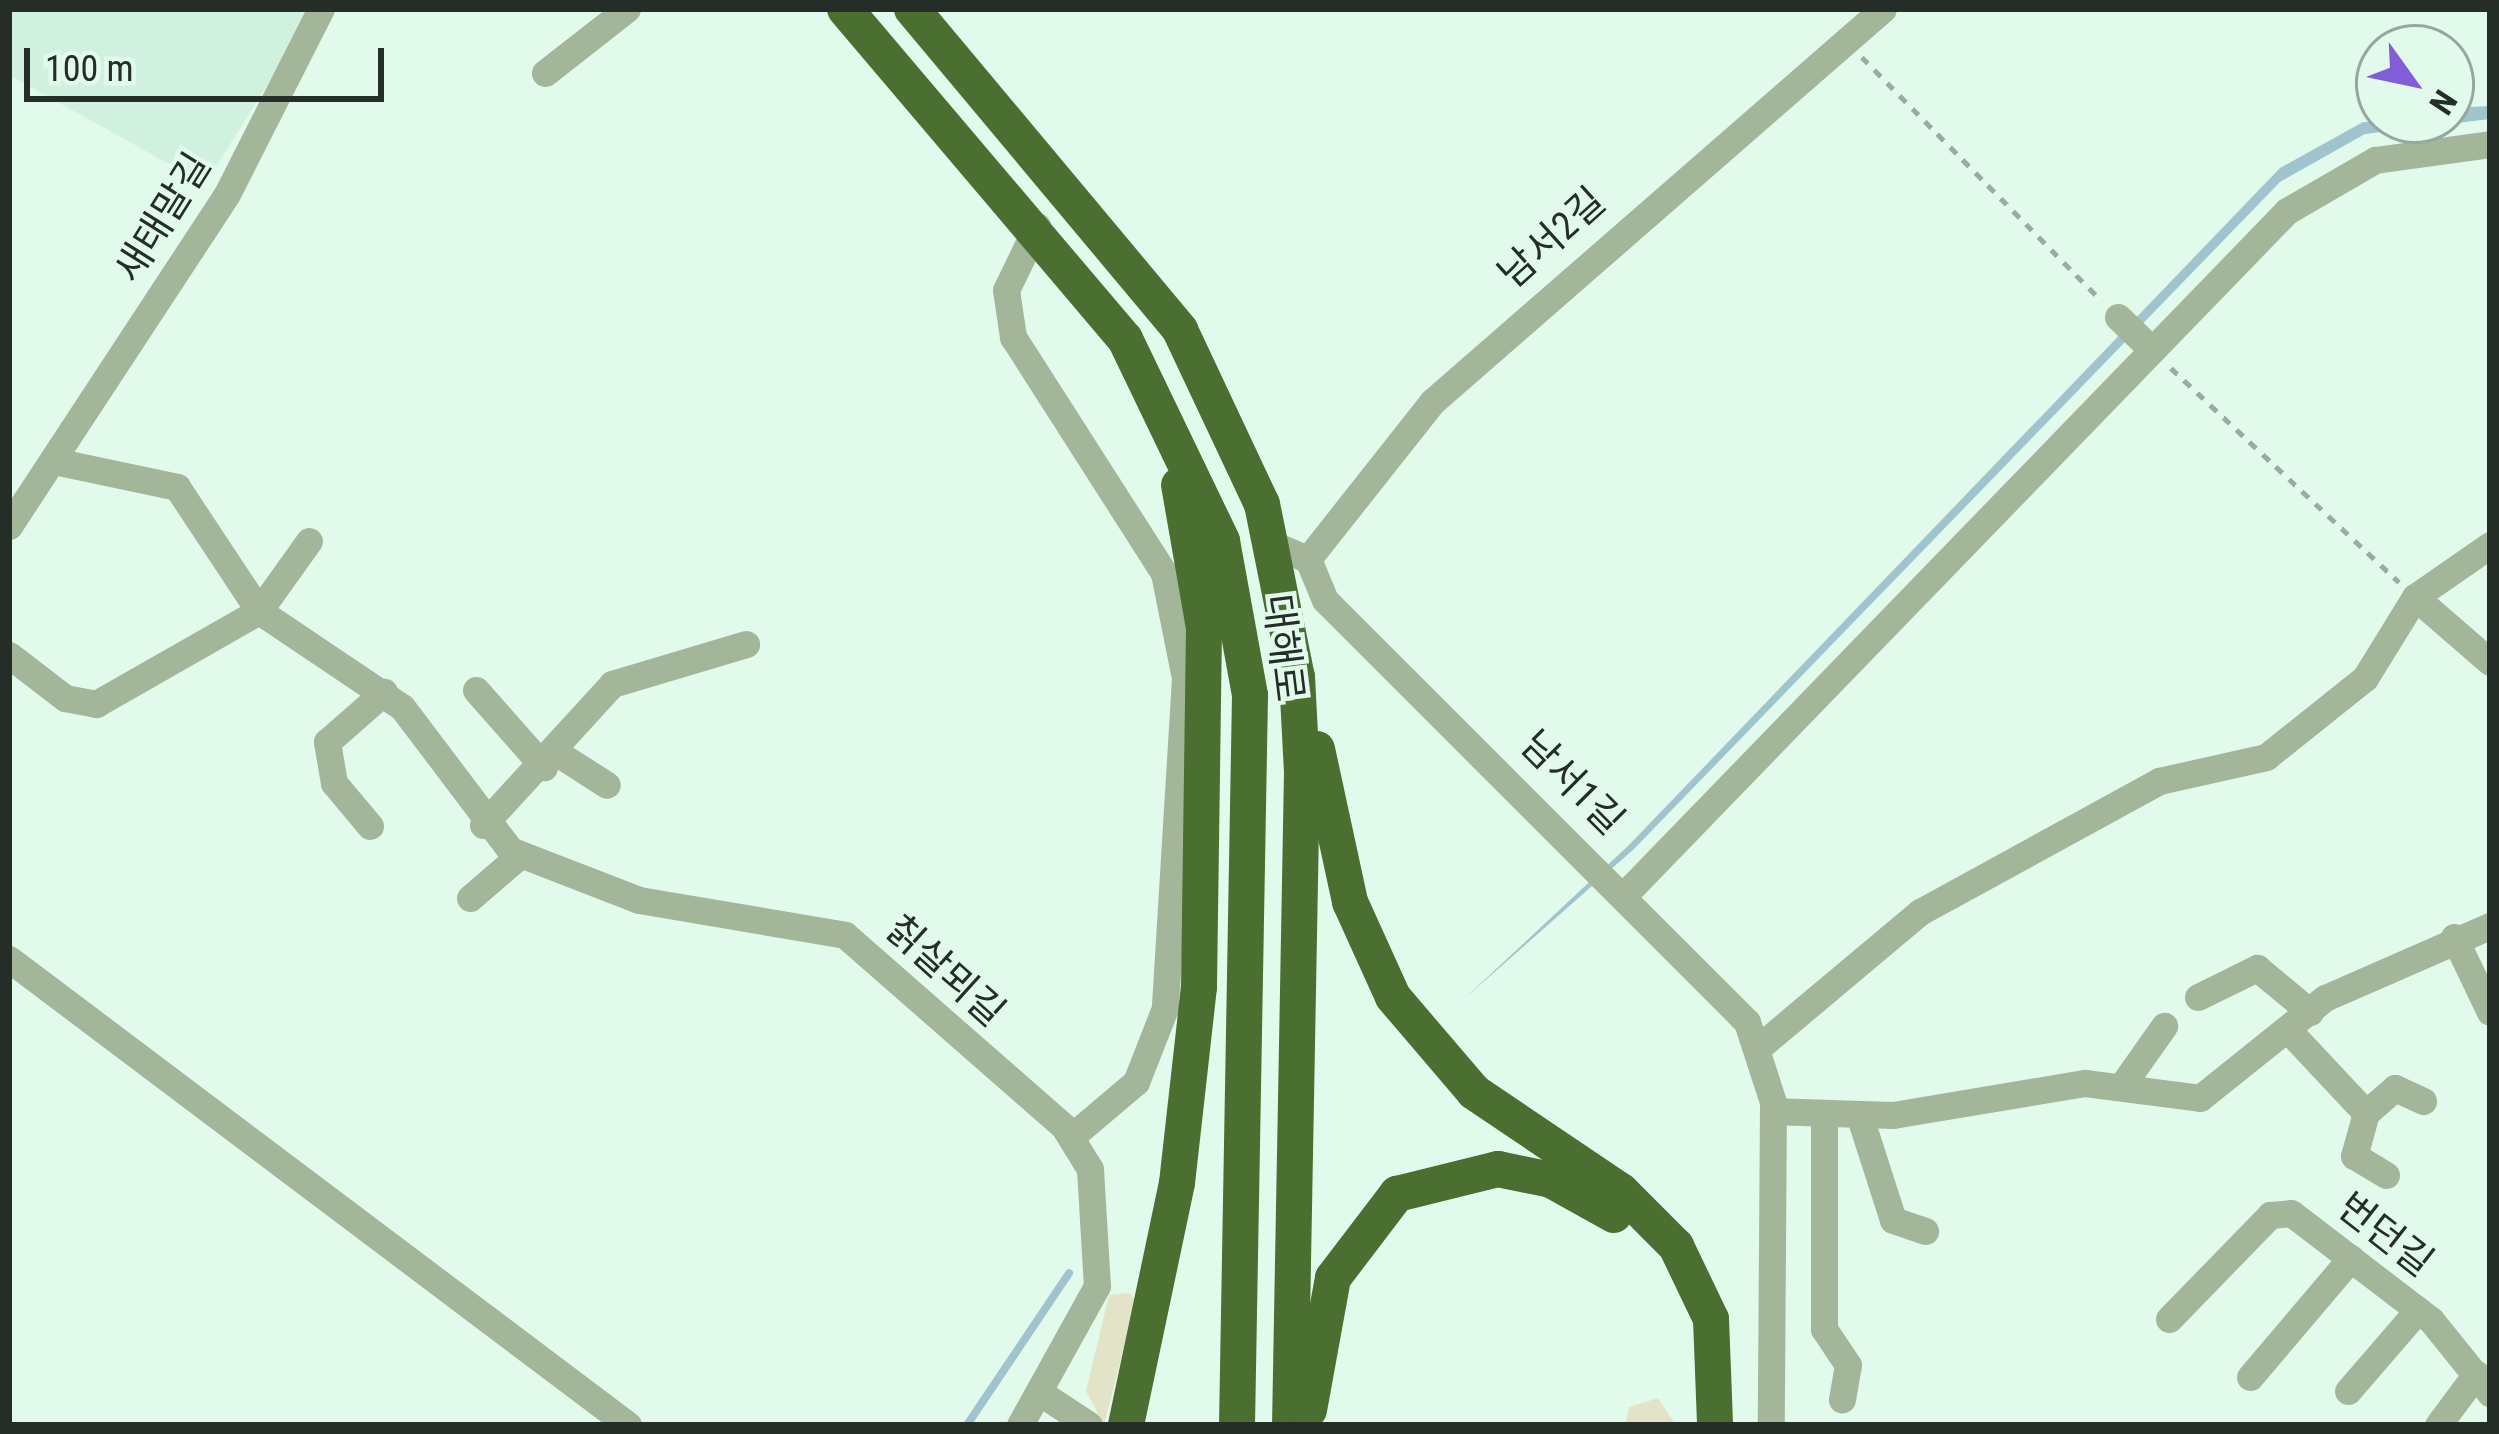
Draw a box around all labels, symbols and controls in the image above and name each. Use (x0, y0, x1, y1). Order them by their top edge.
scale bar (30, 24, 390, 98)
north arrow (2355, 24, 2475, 144)
text: 100 m (45, 48, 134, 90)
text: N (2421, 83, 2465, 121)
street label: 새태말길 (105, 145, 221, 291)
street label: 남서2길 (1489, 178, 1615, 298)
street label: 대해로 (1253, 592, 1313, 704)
street label: 남서1길 (1511, 722, 1633, 844)
street label: 칡살뫼길 (876, 906, 1014, 1036)
street label: 번던길 (2328, 1183, 2442, 1287)

